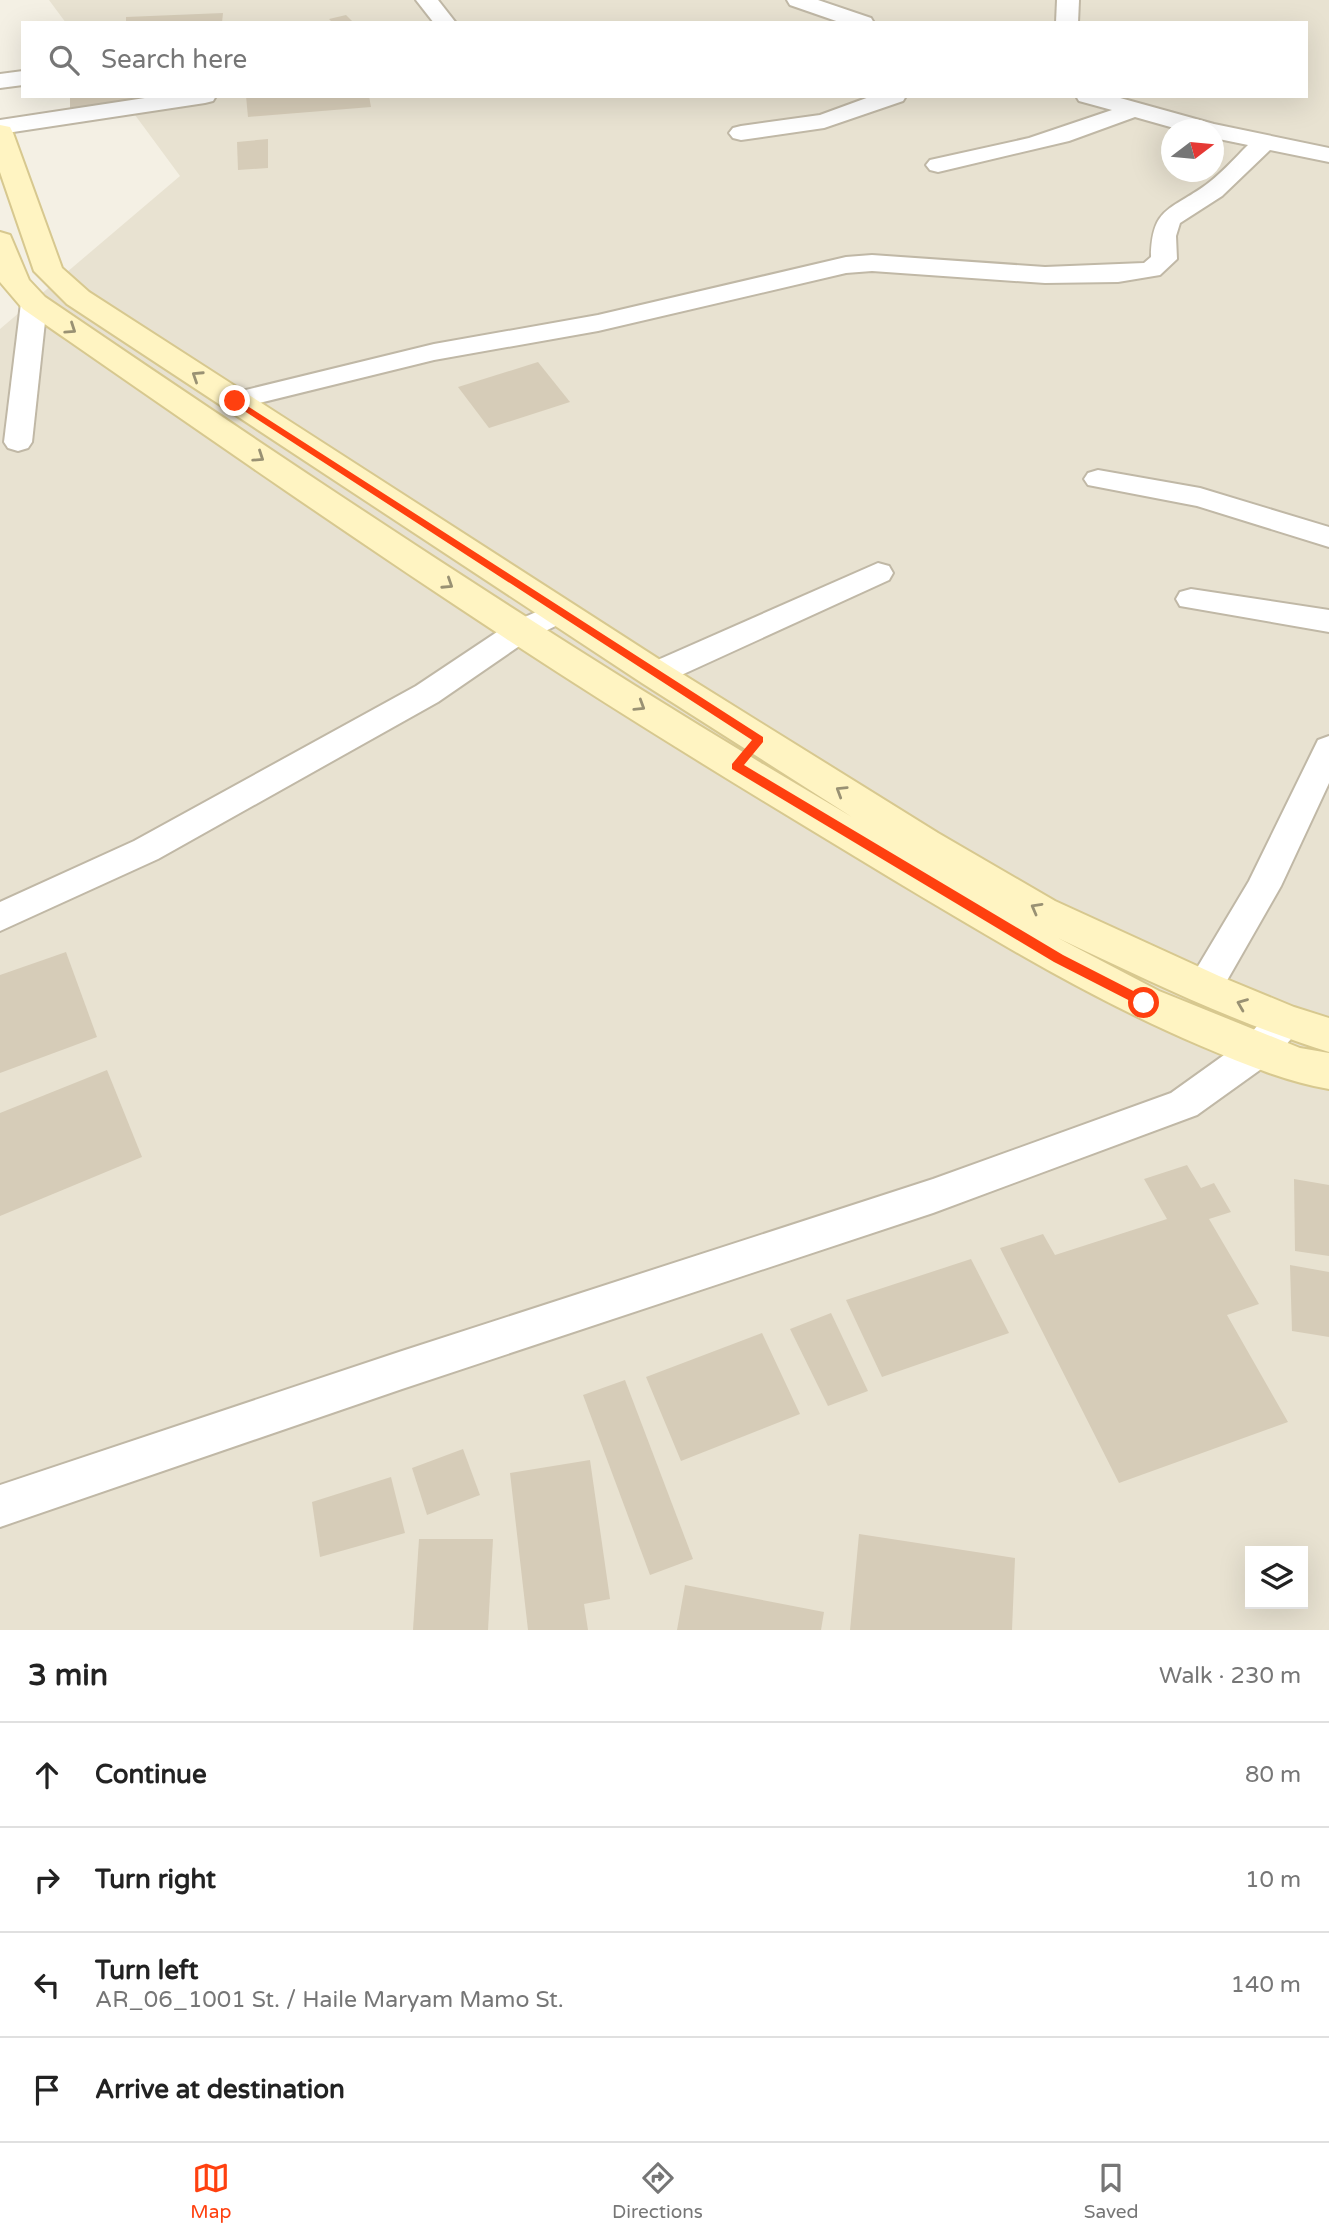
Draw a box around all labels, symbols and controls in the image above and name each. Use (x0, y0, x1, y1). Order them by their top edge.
search box (21, 21, 1308, 98)
icon: search (45, 41, 83, 79)
text: Search here (101, 44, 247, 75)
north arrow (1161, 119, 1224, 182)
one-way arrow (63, 321, 76, 333)
one-way arrow (191, 371, 204, 384)
route end (219, 385, 250, 416)
one-way arrow (251, 449, 264, 461)
one-way arrow (440, 575, 453, 588)
one-way arrow (632, 698, 645, 711)
one-way arrow (835, 787, 848, 800)
one-way arrow (1030, 903, 1043, 916)
route start (1128, 987, 1159, 1018)
one-way arrow (1237, 998, 1249, 1012)
map controls (1245, 1546, 1308, 1609)
button: layers (1245, 1546, 1308, 1609)
text: 3 min (28, 1657, 108, 1694)
text: Walk · 230 m (1159, 1662, 1301, 1690)
icon: ahead (28, 1756, 66, 1794)
text: Continue (95, 1759, 207, 1790)
text: 80 m (1245, 1761, 1301, 1789)
icon: right (28, 1861, 66, 1899)
text: Turn right (95, 1864, 216, 1895)
text: 10 m (1245, 1866, 1301, 1894)
text: Turn left (95, 1955, 198, 1986)
icon: left (28, 1966, 66, 2004)
text: 140 m (1231, 1971, 1301, 1999)
text: AR_06_1001 St. / Haile Maryam Mamo St. (95, 1986, 564, 2014)
icon: arrive (28, 2071, 66, 2109)
text: Arrive at destination (95, 2074, 345, 2105)
tab: Map (190, 2159, 231, 2223)
tab: Directions (612, 2159, 703, 2223)
tab: Saved (1084, 2159, 1139, 2223)

